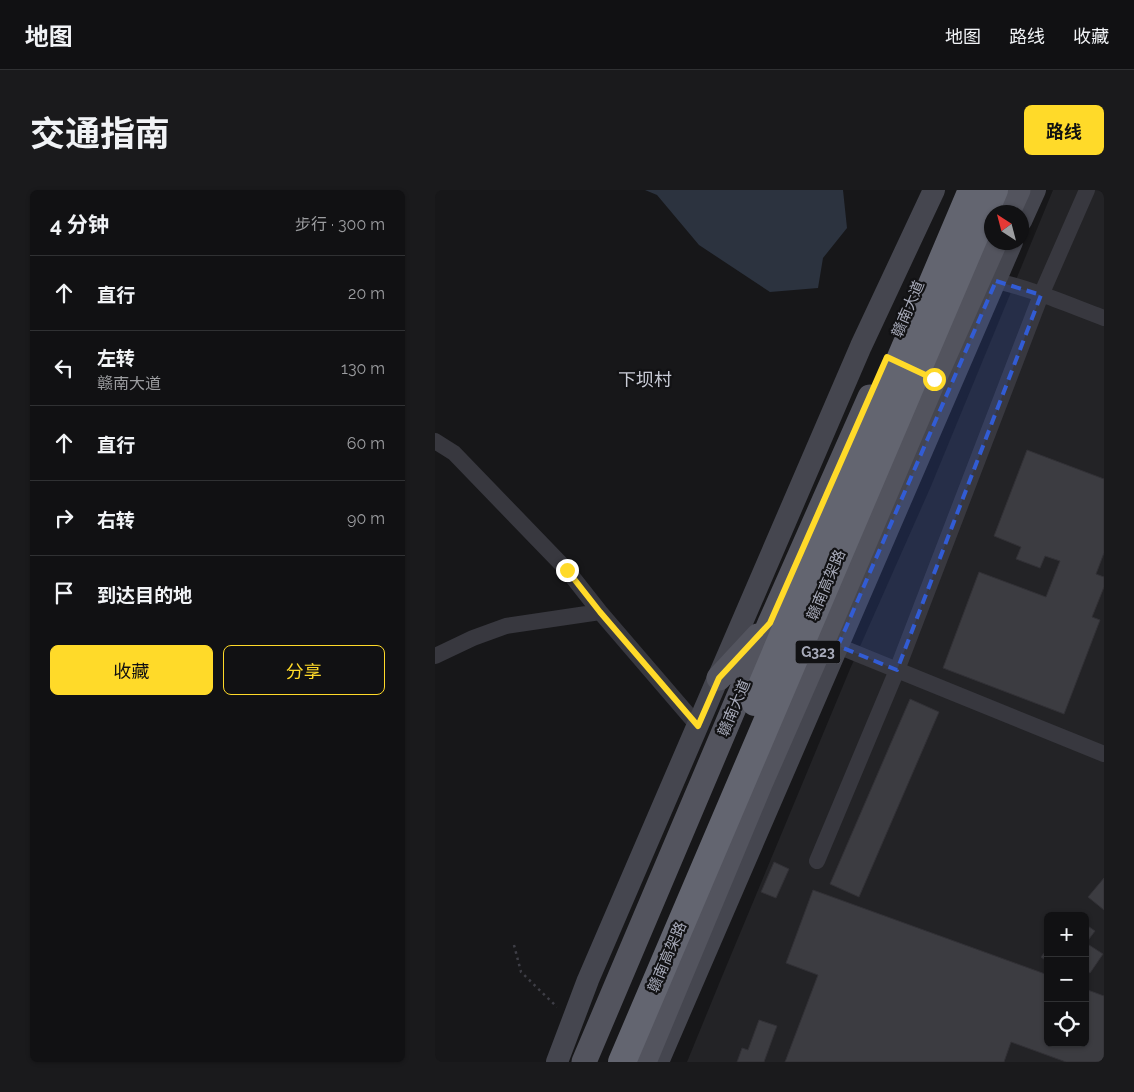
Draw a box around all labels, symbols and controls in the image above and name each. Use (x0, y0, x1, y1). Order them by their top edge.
text: 地图 (25, 22, 73, 51)
text: 地图 (945, 26, 981, 47)
text: 路线 (1009, 26, 1045, 47)
text: 收藏 (1073, 26, 1109, 47)
button: 路线 (1024, 105, 1104, 155)
text: 交通指南 (30, 113, 170, 154)
north arrow (984, 205, 1029, 250)
text: 4 分钟 (50, 212, 109, 237)
text: 步行 · 300 m (295, 215, 385, 234)
street label: 赣南大道 (888, 278, 928, 340)
icon: ahead (50, 279, 78, 307)
text: 直行 (97, 284, 135, 306)
text: 20 m (348, 284, 385, 303)
text: 左转 (97, 347, 135, 369)
icon: left (50, 354, 78, 382)
text: 130 m (341, 359, 385, 378)
route start (923, 368, 946, 391)
district label: 下坝村 (618, 369, 672, 390)
text: 赣南大道 (97, 374, 161, 393)
icon: ahead (50, 429, 78, 457)
text: 直行 (97, 434, 135, 456)
text: 60 m (347, 434, 385, 453)
icon: right (50, 504, 78, 532)
text: 右转 (97, 509, 135, 531)
text: 90 m (347, 509, 385, 528)
street label: 赣南高架路 (803, 547, 849, 623)
route end (556, 559, 579, 582)
icon: arrive (50, 579, 78, 607)
text: 到达目的地 (97, 584, 192, 606)
road number: G323 (795, 641, 841, 664)
button: 收藏 (50, 645, 213, 695)
button: 分享 (223, 645, 385, 695)
street label: 赣南大道 (714, 677, 754, 739)
map controls (1044, 912, 1089, 1047)
button: + (1044, 912, 1089, 957)
street label: 赣南高架路 (644, 919, 690, 995)
button: − (1044, 957, 1089, 1002)
button: locate (1044, 1002, 1089, 1047)

